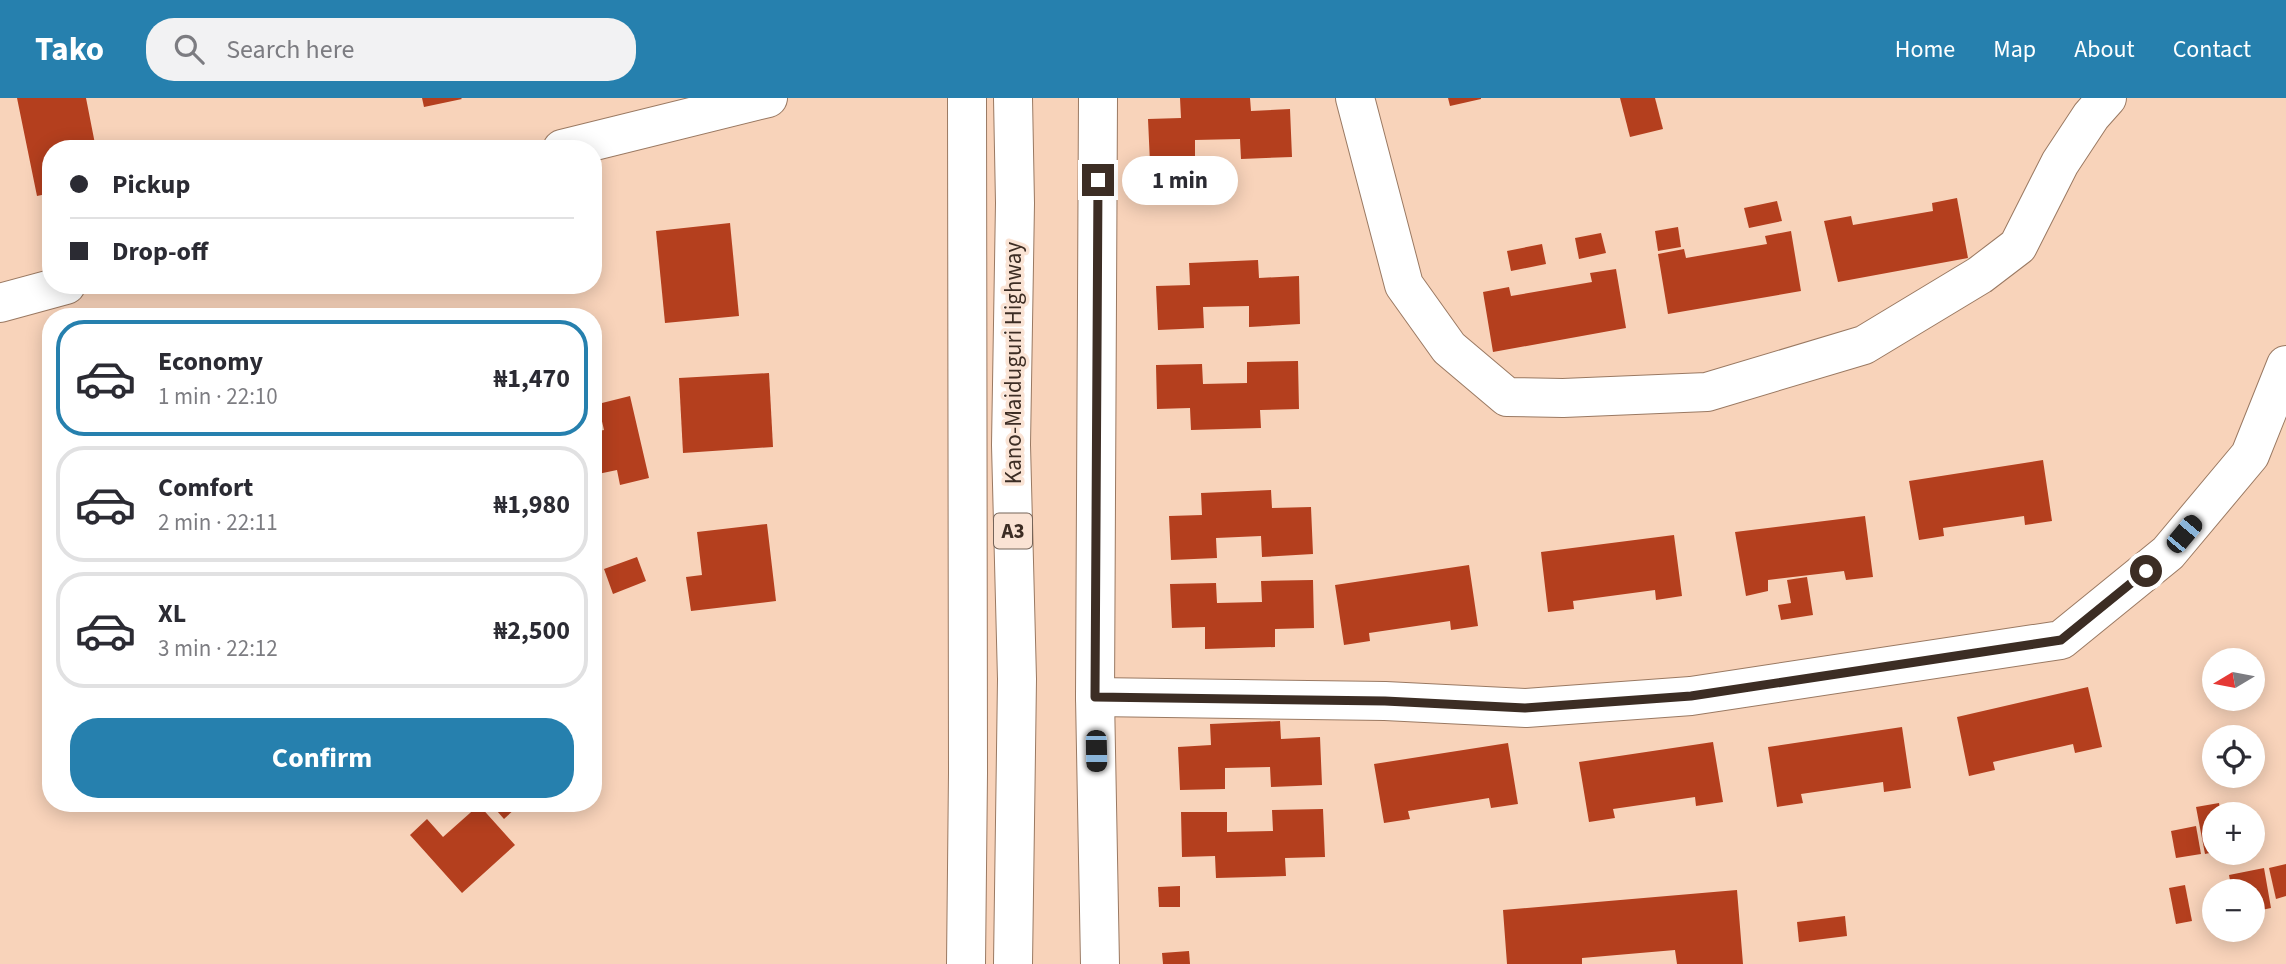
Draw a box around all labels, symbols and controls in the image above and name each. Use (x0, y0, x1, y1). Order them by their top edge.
search box (146, 18, 636, 81)
text: Tako (35, 26, 104, 73)
icon: search (170, 30, 208, 68)
text: Search here (226, 31, 354, 68)
text: Home (1895, 32, 1955, 67)
text: Map (1993, 32, 2036, 67)
text: About (2074, 32, 2135, 67)
text: Contact (2173, 32, 2251, 67)
callout: 1 min (1122, 155, 1238, 204)
route end (1082, 164, 1114, 196)
text: 1 min (1152, 164, 1208, 197)
text: Pickup (112, 166, 190, 203)
text: Drop-off (112, 233, 208, 270)
street label: Kano-Maiduguri Highway (997, 242, 1030, 484)
text: Economy (158, 343, 263, 380)
icon: car (74, 347, 137, 410)
text: ₦1,470 (494, 360, 570, 397)
text: 1 min · 22:10 (158, 380, 278, 413)
text: Comfort (158, 469, 253, 506)
icon: car (74, 473, 137, 536)
text: ₦1,980 (494, 486, 570, 523)
text: 2 min · 22:11 (158, 506, 278, 539)
car (2163, 511, 2206, 557)
road number: A3 (994, 514, 1032, 548)
route start (2130, 555, 2162, 587)
text: XL (158, 595, 186, 632)
icon: car (74, 599, 137, 662)
text: ₦2,500 (494, 612, 570, 649)
text: 3 min · 22:12 (158, 632, 278, 665)
north arrow (2202, 648, 2264, 710)
map controls (2202, 648, 2265, 942)
button: Confirm (70, 718, 574, 798)
button: locate (2202, 725, 2265, 788)
car (1086, 730, 1107, 772)
button: + (2202, 802, 2265, 865)
button: − (2202, 879, 2265, 942)

